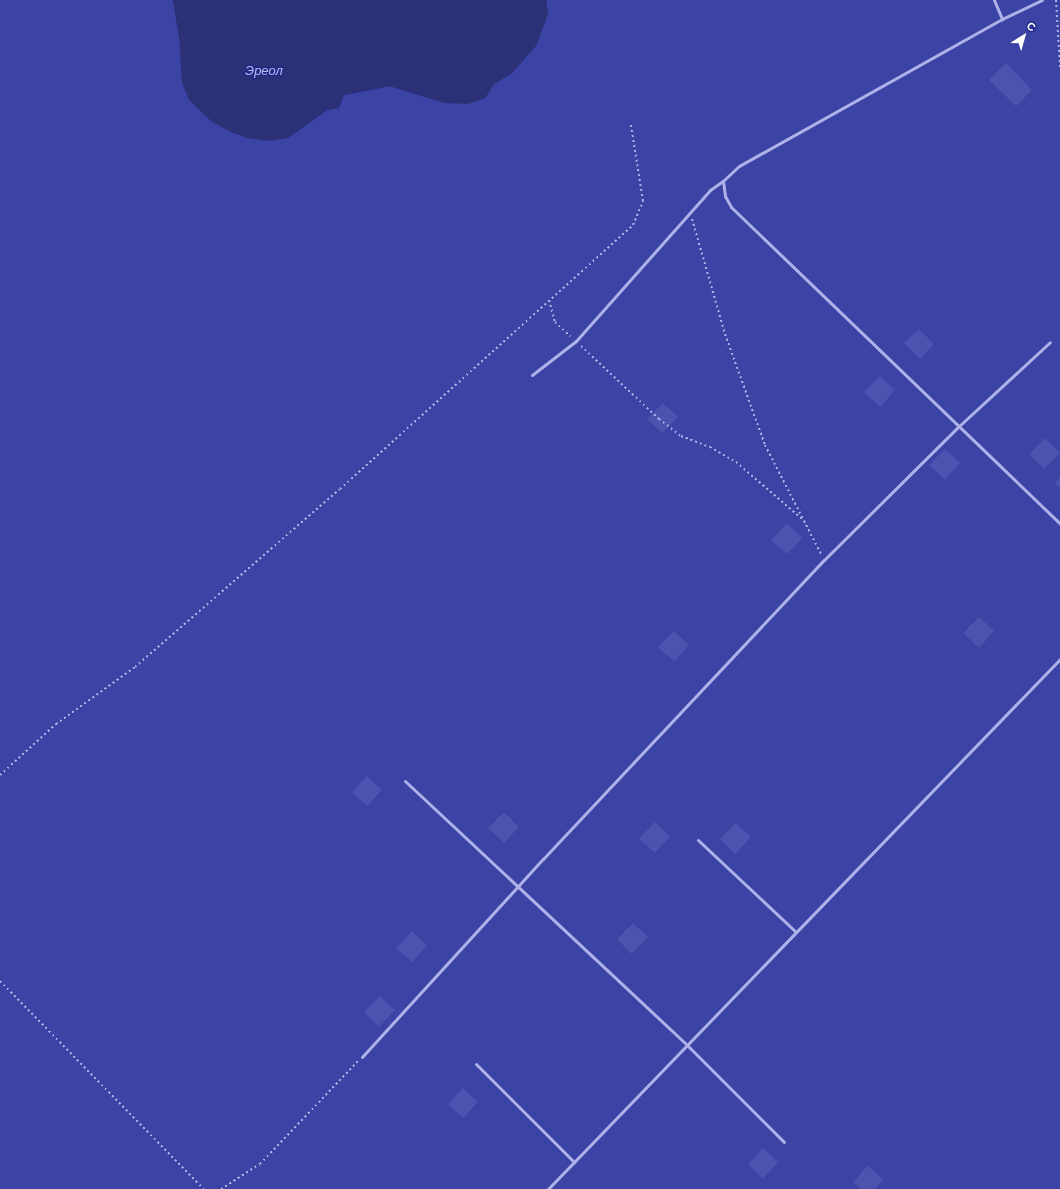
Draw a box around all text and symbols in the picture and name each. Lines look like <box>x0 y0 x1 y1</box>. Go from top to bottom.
north arrow <box>1004 16 1044 56</box>
text: С <box>1024 18 1039 34</box>
water label: Эреол <box>245 62 283 78</box>

